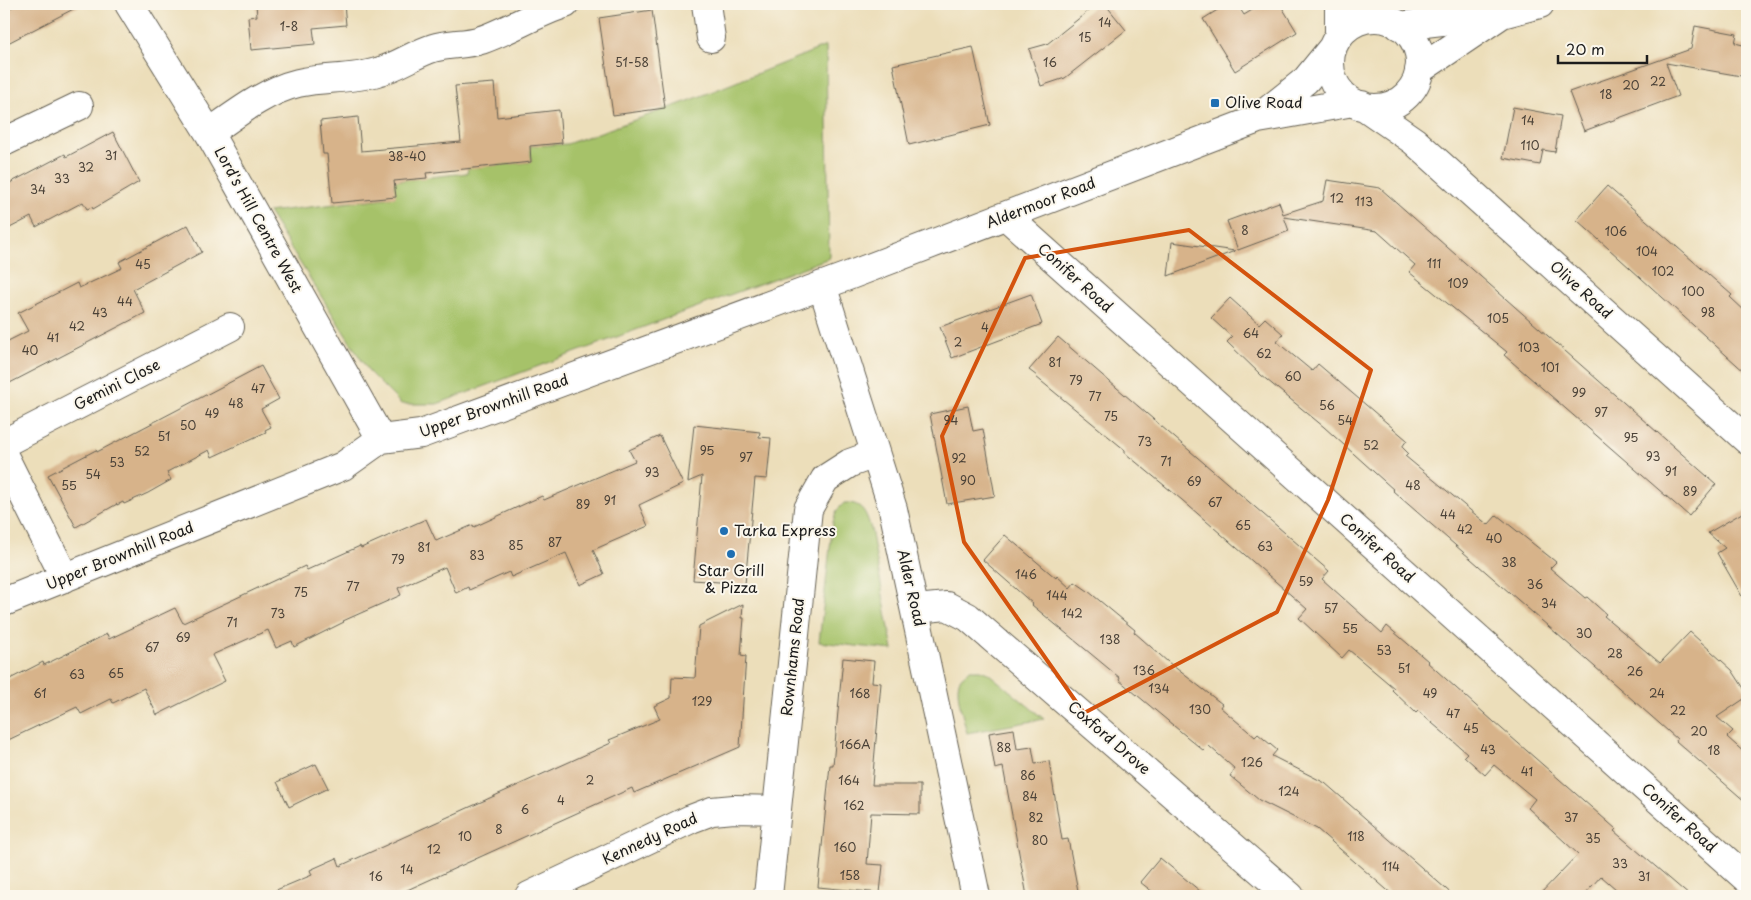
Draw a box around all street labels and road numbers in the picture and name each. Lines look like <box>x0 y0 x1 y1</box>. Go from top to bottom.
street label: Lord's Hill Centre West <box>209 142 309 297</box>
street label: Aldermoor Road <box>982 170 1099 233</box>
street label: Conifer Road <box>1033 237 1119 317</box>
street label: Olive Road <box>1545 254 1619 323</box>
street label: Gemini Close <box>69 352 164 415</box>
street label: Upper Brownhill Road <box>416 367 571 442</box>
street label: Conifer Road <box>1335 507 1421 587</box>
street label: Upper Brownhill Road <box>42 514 197 595</box>
street label: Alder Road <box>892 547 933 629</box>
street label: Rownhams Road <box>774 597 809 717</box>
street label: Coxford Drove <box>1064 694 1156 779</box>
street label: Conifer Road <box>1637 777 1723 857</box>
street label: Kennedy Road <box>598 806 701 870</box>

